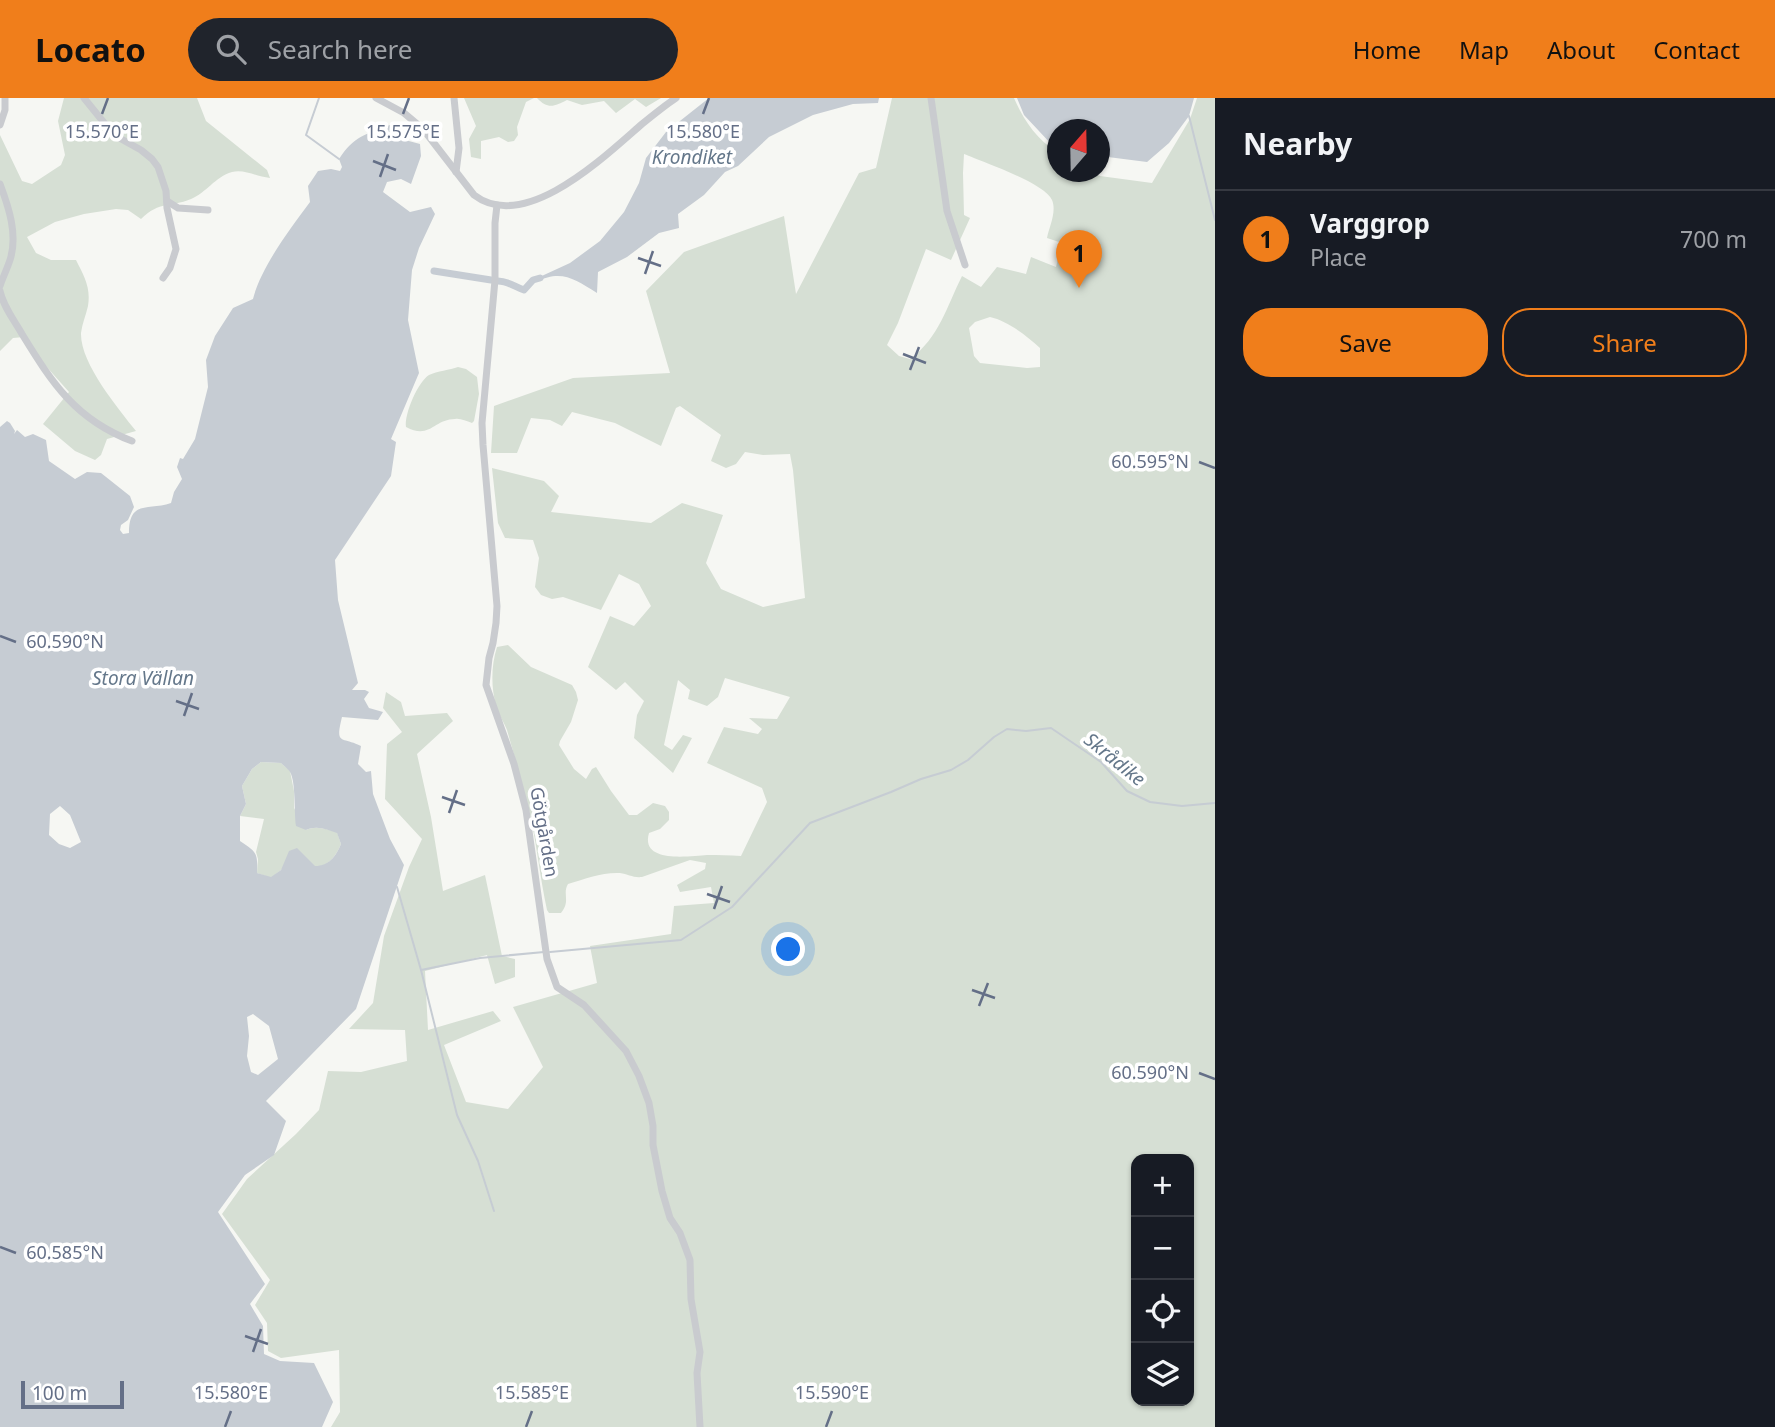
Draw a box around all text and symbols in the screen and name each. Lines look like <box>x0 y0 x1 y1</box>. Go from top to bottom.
search box <box>188 18 678 81</box>
text: Locato <box>35 27 146 72</box>
icon: search <box>212 30 250 68</box>
text: Search here <box>268 31 413 67</box>
text: Home <box>1353 33 1421 66</box>
text: Map <box>1459 33 1509 66</box>
text: About <box>1547 33 1615 66</box>
text: Contact <box>1653 33 1740 66</box>
text: 15.570°E <box>65 119 139 143</box>
text: 15.575°E <box>366 119 440 143</box>
text: 15.580°E <box>666 119 740 143</box>
north arrow <box>1047 119 1110 182</box>
text: Nearby <box>1243 123 1352 164</box>
water label: Krondiket <box>652 144 733 170</box>
text: Varggrop <box>1310 205 1430 241</box>
text: 1 <box>1259 223 1273 255</box>
text: 700 m <box>1680 223 1747 255</box>
pin: 1 <box>1056 230 1102 288</box>
text: Place <box>1310 241 1367 273</box>
button: Save <box>1243 308 1488 377</box>
button: Share <box>1502 308 1747 377</box>
text: 60.595°N <box>1111 449 1189 473</box>
text: 60.590°N <box>26 629 104 653</box>
water label: Stora Vällan <box>92 665 194 691</box>
water label: Skrådike <box>1079 726 1151 792</box>
street label: Götgården <box>525 785 565 879</box>
your location <box>771 932 805 966</box>
text: 60.590°N <box>1111 1060 1189 1084</box>
map controls <box>1131 1154 1194 1406</box>
button: + <box>1131 1154 1194 1217</box>
button: − <box>1131 1217 1194 1280</box>
text: 60.585°N <box>26 1240 104 1264</box>
button: locate <box>1131 1280 1194 1343</box>
button: layers <box>1131 1343 1194 1406</box>
scale bar <box>21 1378 124 1410</box>
text: 100 m <box>32 1380 87 1406</box>
text: 15.580°E <box>194 1380 268 1404</box>
text: 15.585°E <box>495 1380 569 1404</box>
text: 15.590°E <box>795 1380 869 1404</box>

